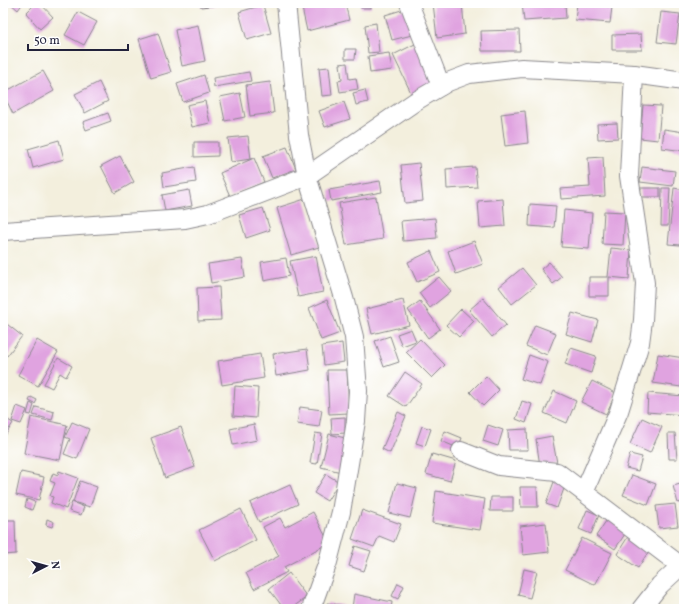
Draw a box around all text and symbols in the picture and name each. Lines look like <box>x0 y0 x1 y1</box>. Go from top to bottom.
scale bar <box>28 26 128 52</box>
text: 50 m <box>34 33 60 49</box>
north arrow <box>26 546 66 586</box>
text: N <box>47 560 62 570</box>

